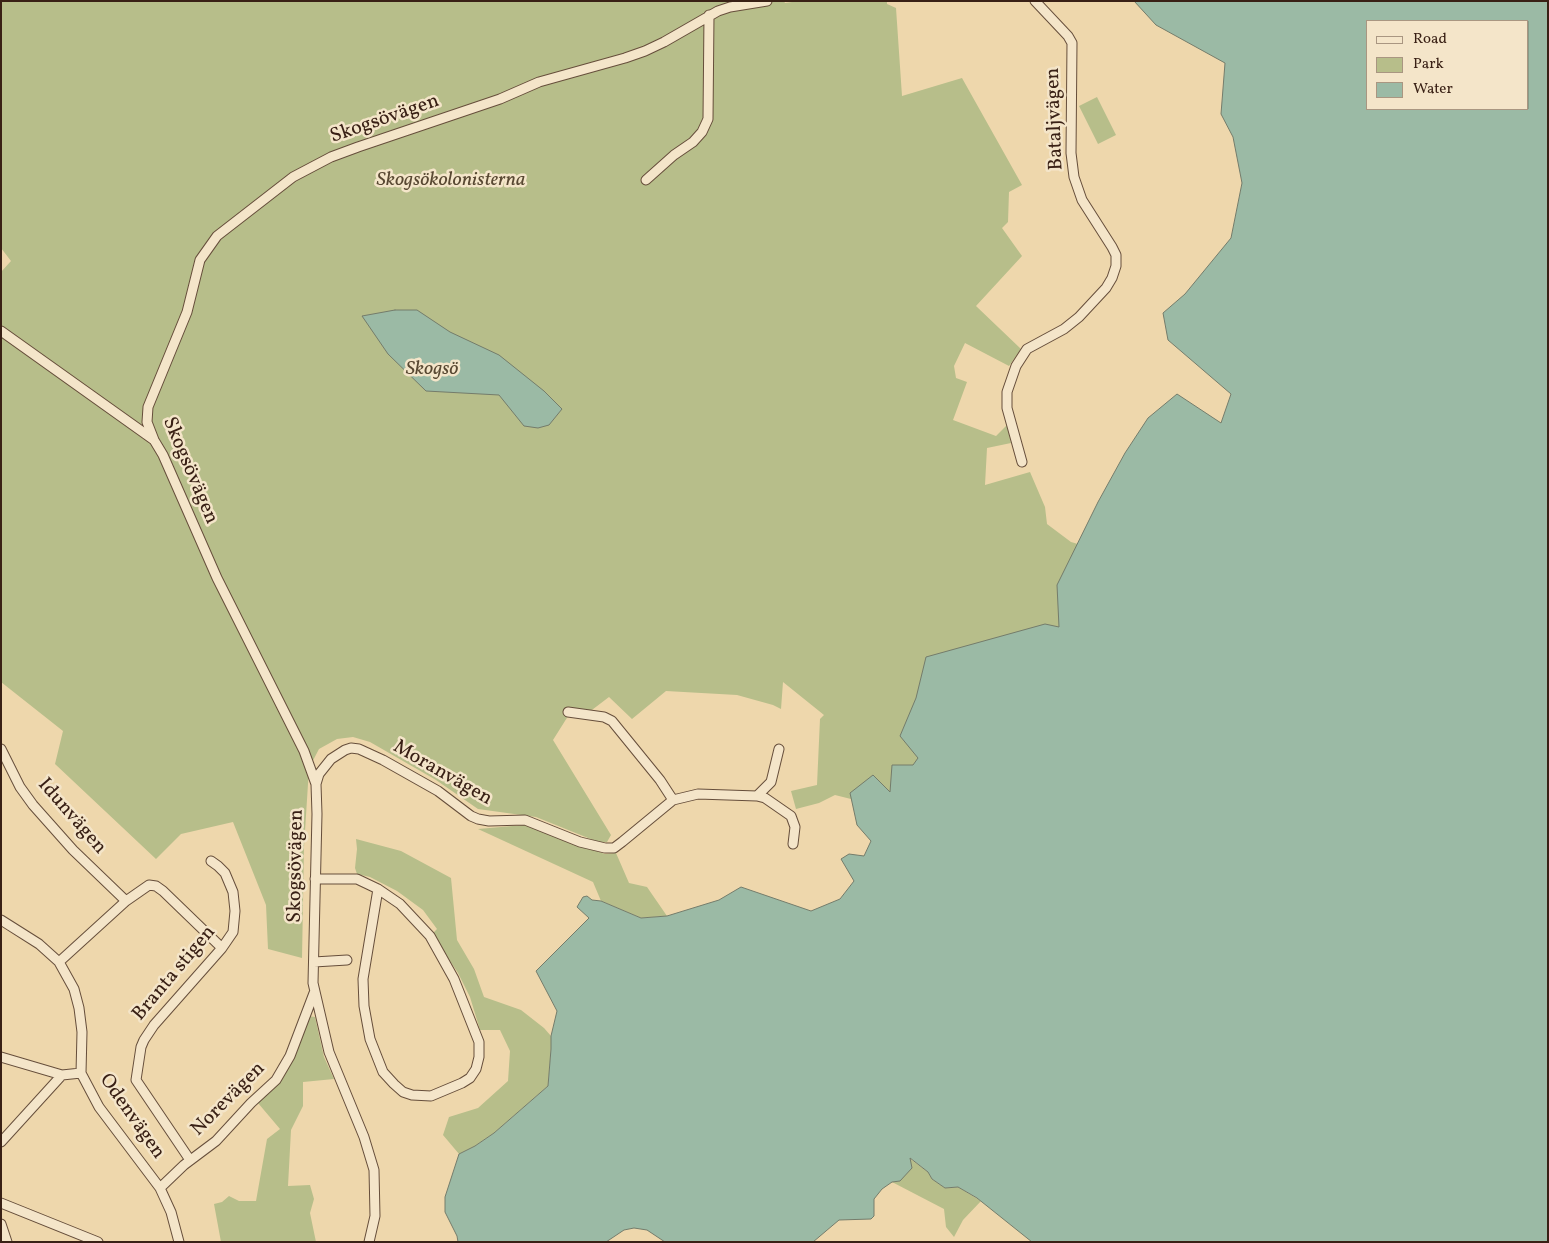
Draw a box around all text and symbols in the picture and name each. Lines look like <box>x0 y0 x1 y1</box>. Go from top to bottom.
legend <box>1366 20 1529 110</box>
text: Road <box>1413 29 1447 50</box>
text: Park <box>1413 54 1444 75</box>
street label: Bataljvägen <box>1042 67 1070 171</box>
text: Water <box>1413 79 1453 100</box>
street label: Skogsövägen <box>327 90 443 150</box>
park label: Skogsökolonisterna <box>377 169 525 193</box>
park label: Skogsö <box>406 358 458 382</box>
street label: Skogsövägen <box>156 414 222 528</box>
street label: Moranvägen <box>388 736 496 812</box>
street label: Idunvägen <box>31 774 111 860</box>
street label: Skogsövägen <box>284 809 310 923</box>
street label: Branta stigen <box>128 921 222 1027</box>
street label: Norevägen <box>187 1058 271 1142</box>
street label: Odenvägen <box>93 1070 169 1164</box>

